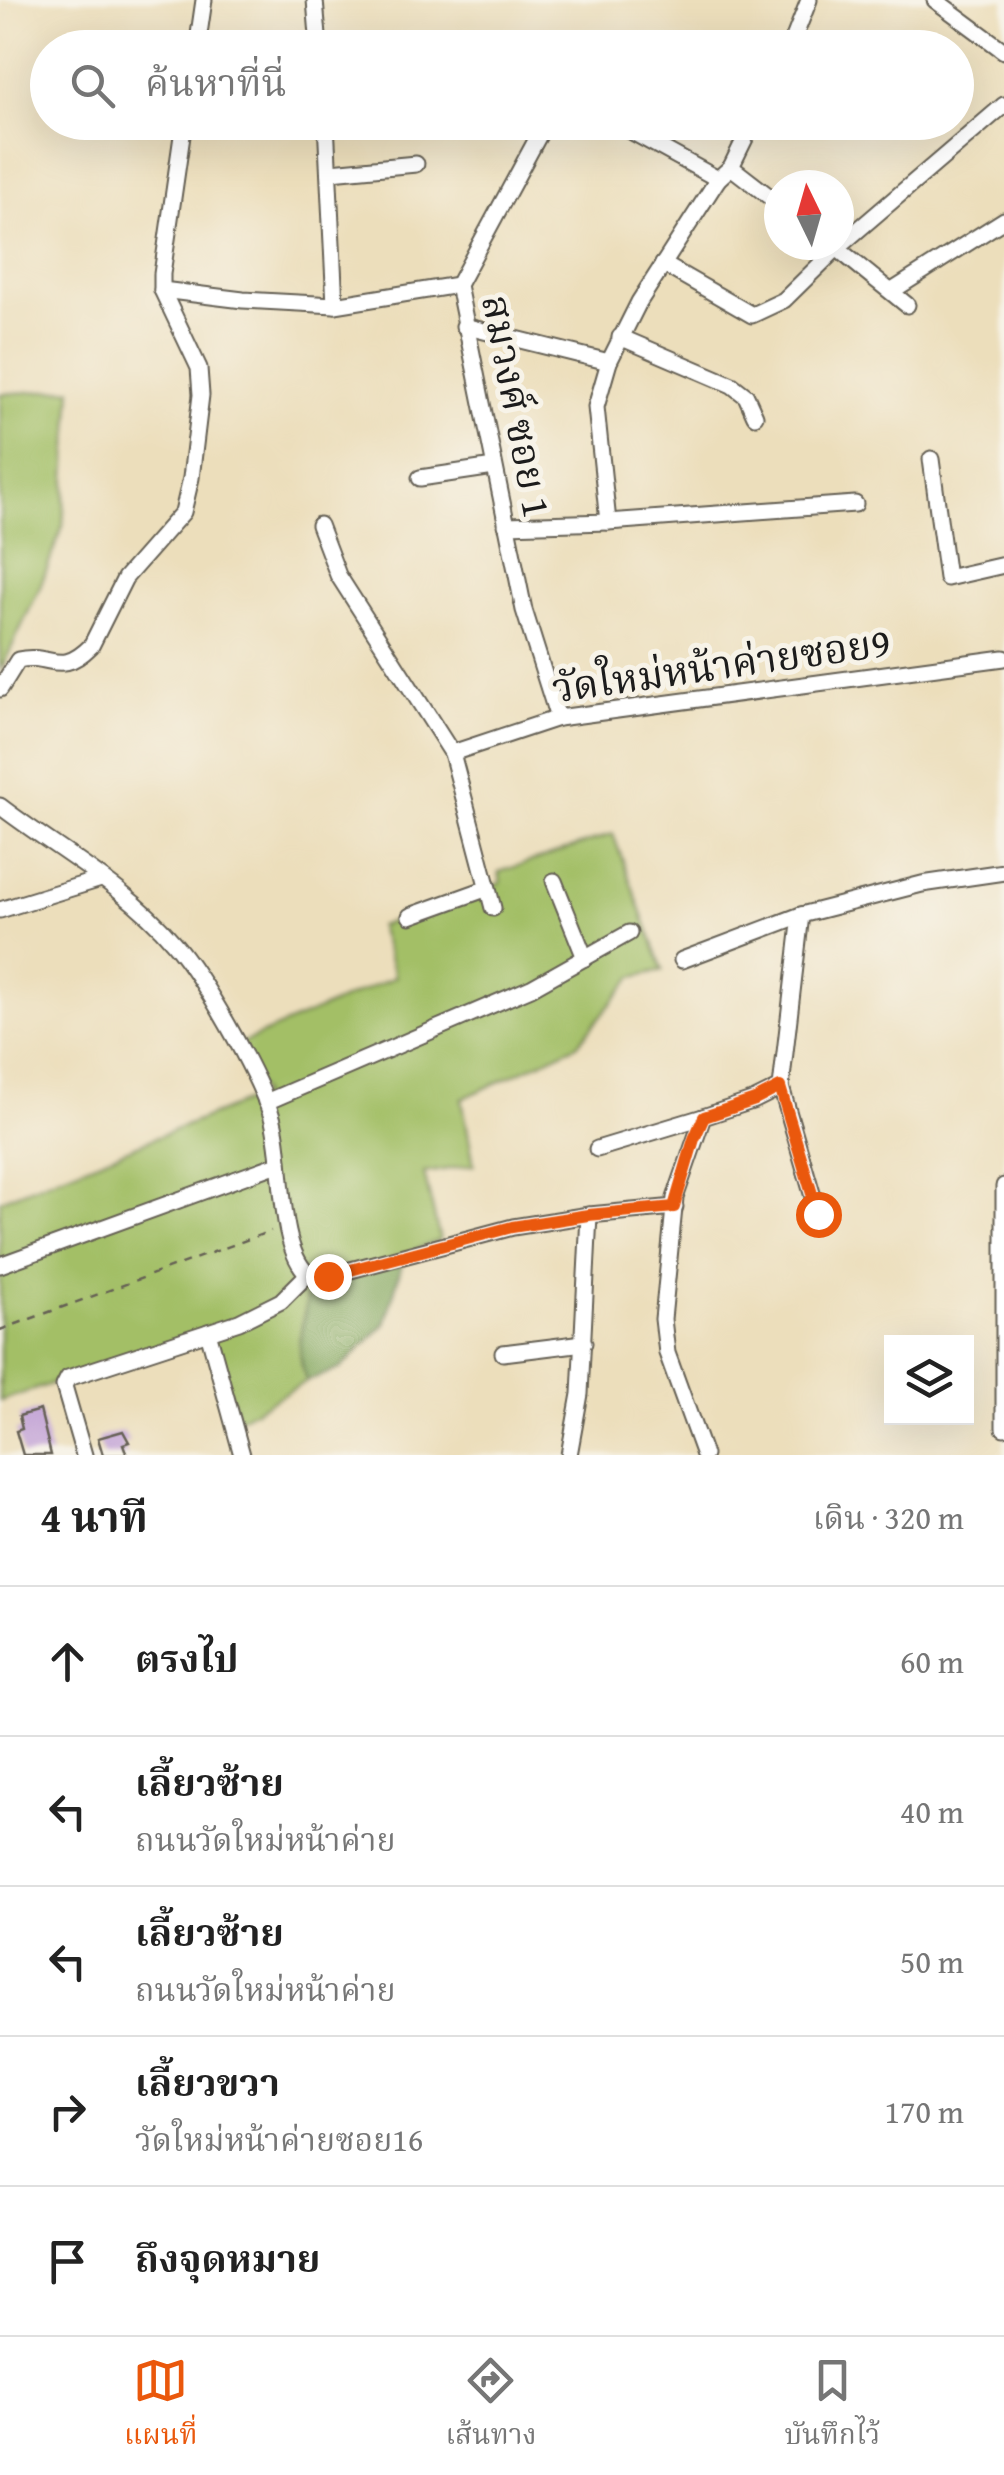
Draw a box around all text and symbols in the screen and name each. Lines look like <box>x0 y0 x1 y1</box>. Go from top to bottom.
search box <box>30 30 974 140</box>
text: ค้นหาที่นี่ <box>145 54 286 110</box>
icon: search <box>65 58 120 113</box>
north arrow <box>764 170 854 260</box>
street label: สมวงศ์ ซอย 1 <box>467 289 568 522</box>
street label: วัดใหม่หน้าค่ายซอย9 <box>548 612 894 717</box>
route start <box>796 1192 842 1238</box>
route end <box>306 1254 352 1300</box>
map controls <box>884 1335 974 1425</box>
button: layers <box>884 1335 974 1425</box>
text: 4 นาที <box>40 1486 148 1547</box>
text: เดิน · 320 m <box>813 1494 964 1541</box>
text: ตรงไป <box>135 1630 239 1686</box>
icon: ahead <box>40 1634 95 1689</box>
text: 60 m <box>900 1638 964 1685</box>
text: เลี้ยวซ้าย <box>135 1754 284 1810</box>
icon: left <box>40 1784 95 1839</box>
text: 40 m <box>900 1788 964 1835</box>
text: ถนนวัดใหม่หน้าค่าย <box>135 1816 396 1863</box>
text: เลี้ยวซ้าย <box>135 1904 284 1960</box>
icon: left <box>40 1934 95 1989</box>
text: 50 m <box>900 1938 964 1985</box>
text: ถนนวัดใหม่หน้าค่าย <box>135 1966 396 2013</box>
text: เลี้ยวขวา <box>135 2054 280 2110</box>
icon: right <box>40 2084 95 2139</box>
text: 170 m <box>885 2088 964 2135</box>
text: วัดใหม่หน้าค่ายซอย16 <box>135 2116 423 2163</box>
text: ถึงจุดหมาย <box>135 2230 320 2286</box>
icon: arrive <box>40 2234 95 2289</box>
tab: แผนที่ <box>124 2353 197 2459</box>
tab: เส้นทาง <box>445 2353 537 2459</box>
tab: บันทึกไว้ <box>785 2353 880 2459</box>

